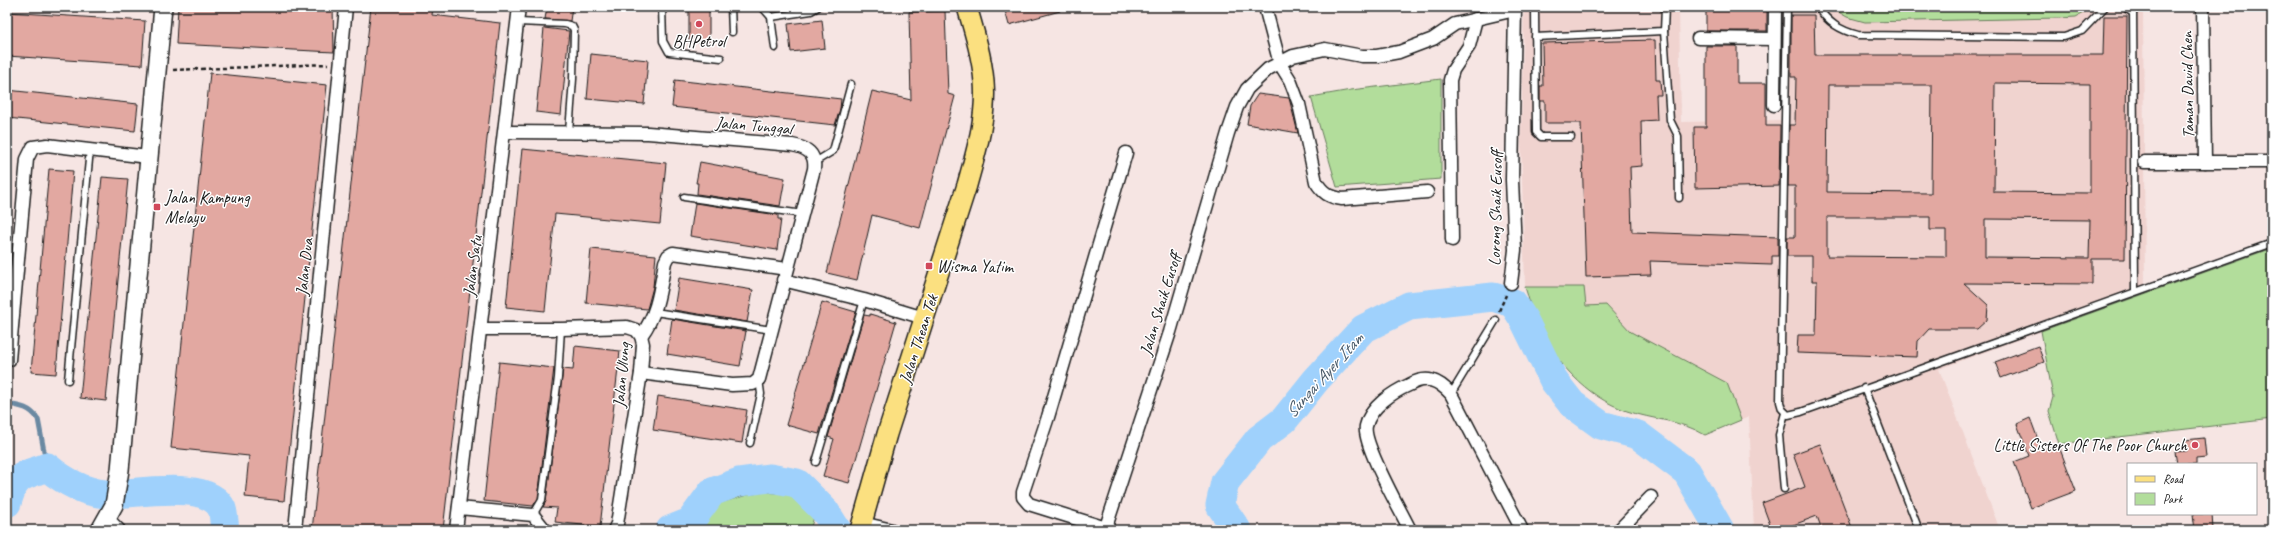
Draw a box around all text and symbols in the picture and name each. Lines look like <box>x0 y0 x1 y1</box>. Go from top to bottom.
marker: BHPetrol <box>694 19 704 29</box>
street label: Taman David Chen <box>2176 30 2199 139</box>
place label: BHPetrol <box>673 31 728 52</box>
street label: Jalan Tunggal <box>714 112 796 140</box>
street label: Lorong Shaik Eusoff <box>1484 146 1507 266</box>
place label: Jalan Kampung Melayu <box>164 187 250 228</box>
marker: Jalan Kampung Melayu <box>152 202 162 212</box>
street label: Jalan Satu <box>458 233 487 299</box>
street label: Jalan Dua <box>291 236 318 298</box>
street label: Jalan Shaik Eusoff <box>1135 247 1187 359</box>
place label: Wisma Yatim <box>937 256 1014 277</box>
marker: Wisma Yatim <box>924 261 934 271</box>
street label: Jalan Thean Tek <box>894 290 943 387</box>
water label: Sungai Ayer Itam <box>1280 327 1369 422</box>
street label: Jalan Ulung <box>608 340 635 409</box>
place label: Little Sisters Of The Poor Church <box>1994 435 2188 456</box>
marker: Little Sisters Of The Poor Church <box>2190 440 2200 450</box>
legend <box>2127 463 2257 515</box>
text: Road <box>2163 471 2185 487</box>
text: Park <box>2163 491 2184 507</box>

